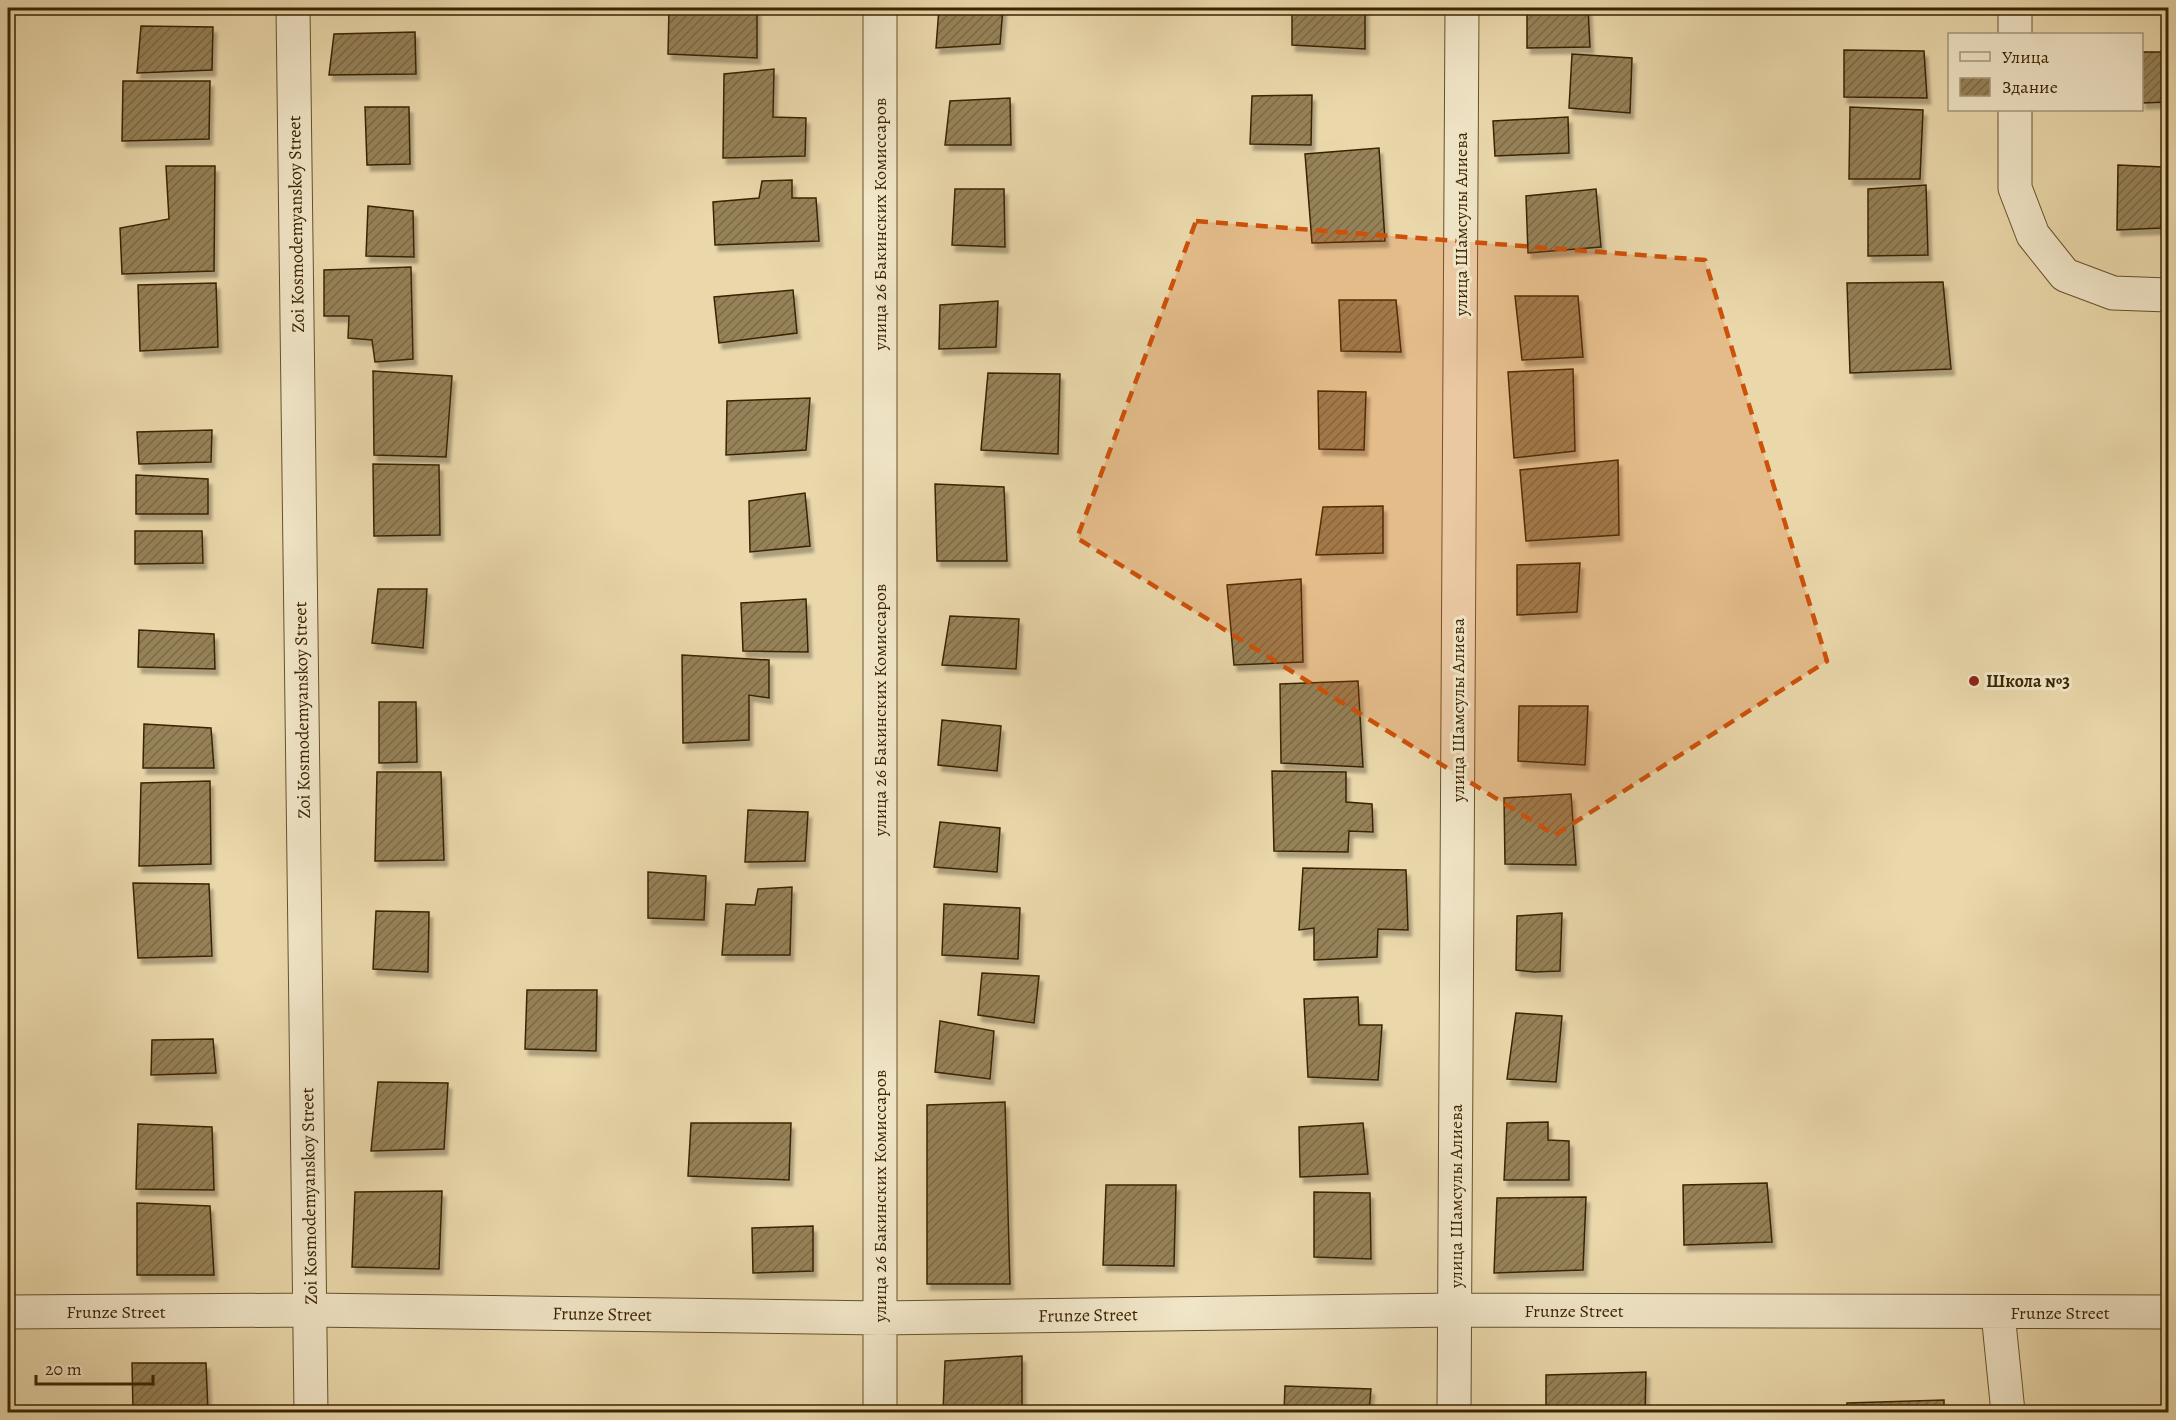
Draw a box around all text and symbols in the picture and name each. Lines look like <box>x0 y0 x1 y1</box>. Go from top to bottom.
legend <box>1948 33 2143 111</box>
text: Улица <box>2002 45 2050 69</box>
text: Здание <box>2002 75 2058 99</box>
street label: улица 26 Бакинских Комиссаров <box>868 98 892 351</box>
street label: Zoi Kosmodemyanskoy Street <box>282 115 310 333</box>
street label: улица Шамсулы Алиева <box>1449 131 1473 317</box>
street label: улица 26 Бакинских Комиссаров <box>868 584 892 837</box>
street label: Zoi Kosmodemyanskoy Street <box>288 601 316 819</box>
street label: улица Шамсулы Алиева <box>1446 617 1470 803</box>
place label: Школа №3 <box>1986 669 2070 693</box>
marker: Школа №3 <box>1967 674 1981 688</box>
street label: улица 26 Бакинских Комиссаров <box>868 1070 892 1323</box>
street label: Zoi Kosmodemyanskoy Street <box>295 1087 323 1305</box>
street label: улица Шамсулы Алиева <box>1444 1103 1468 1289</box>
street label: Frunze Street <box>1524 1299 1624 1323</box>
street label: Frunze Street <box>66 1300 166 1324</box>
street label: Frunze Street <box>552 1301 652 1327</box>
street label: Frunze Street <box>2010 1301 2110 1325</box>
street label: Frunze Street <box>1038 1302 1138 1328</box>
scale bar <box>36 1348 153 1386</box>
text: 20 m <box>45 1357 82 1381</box>

